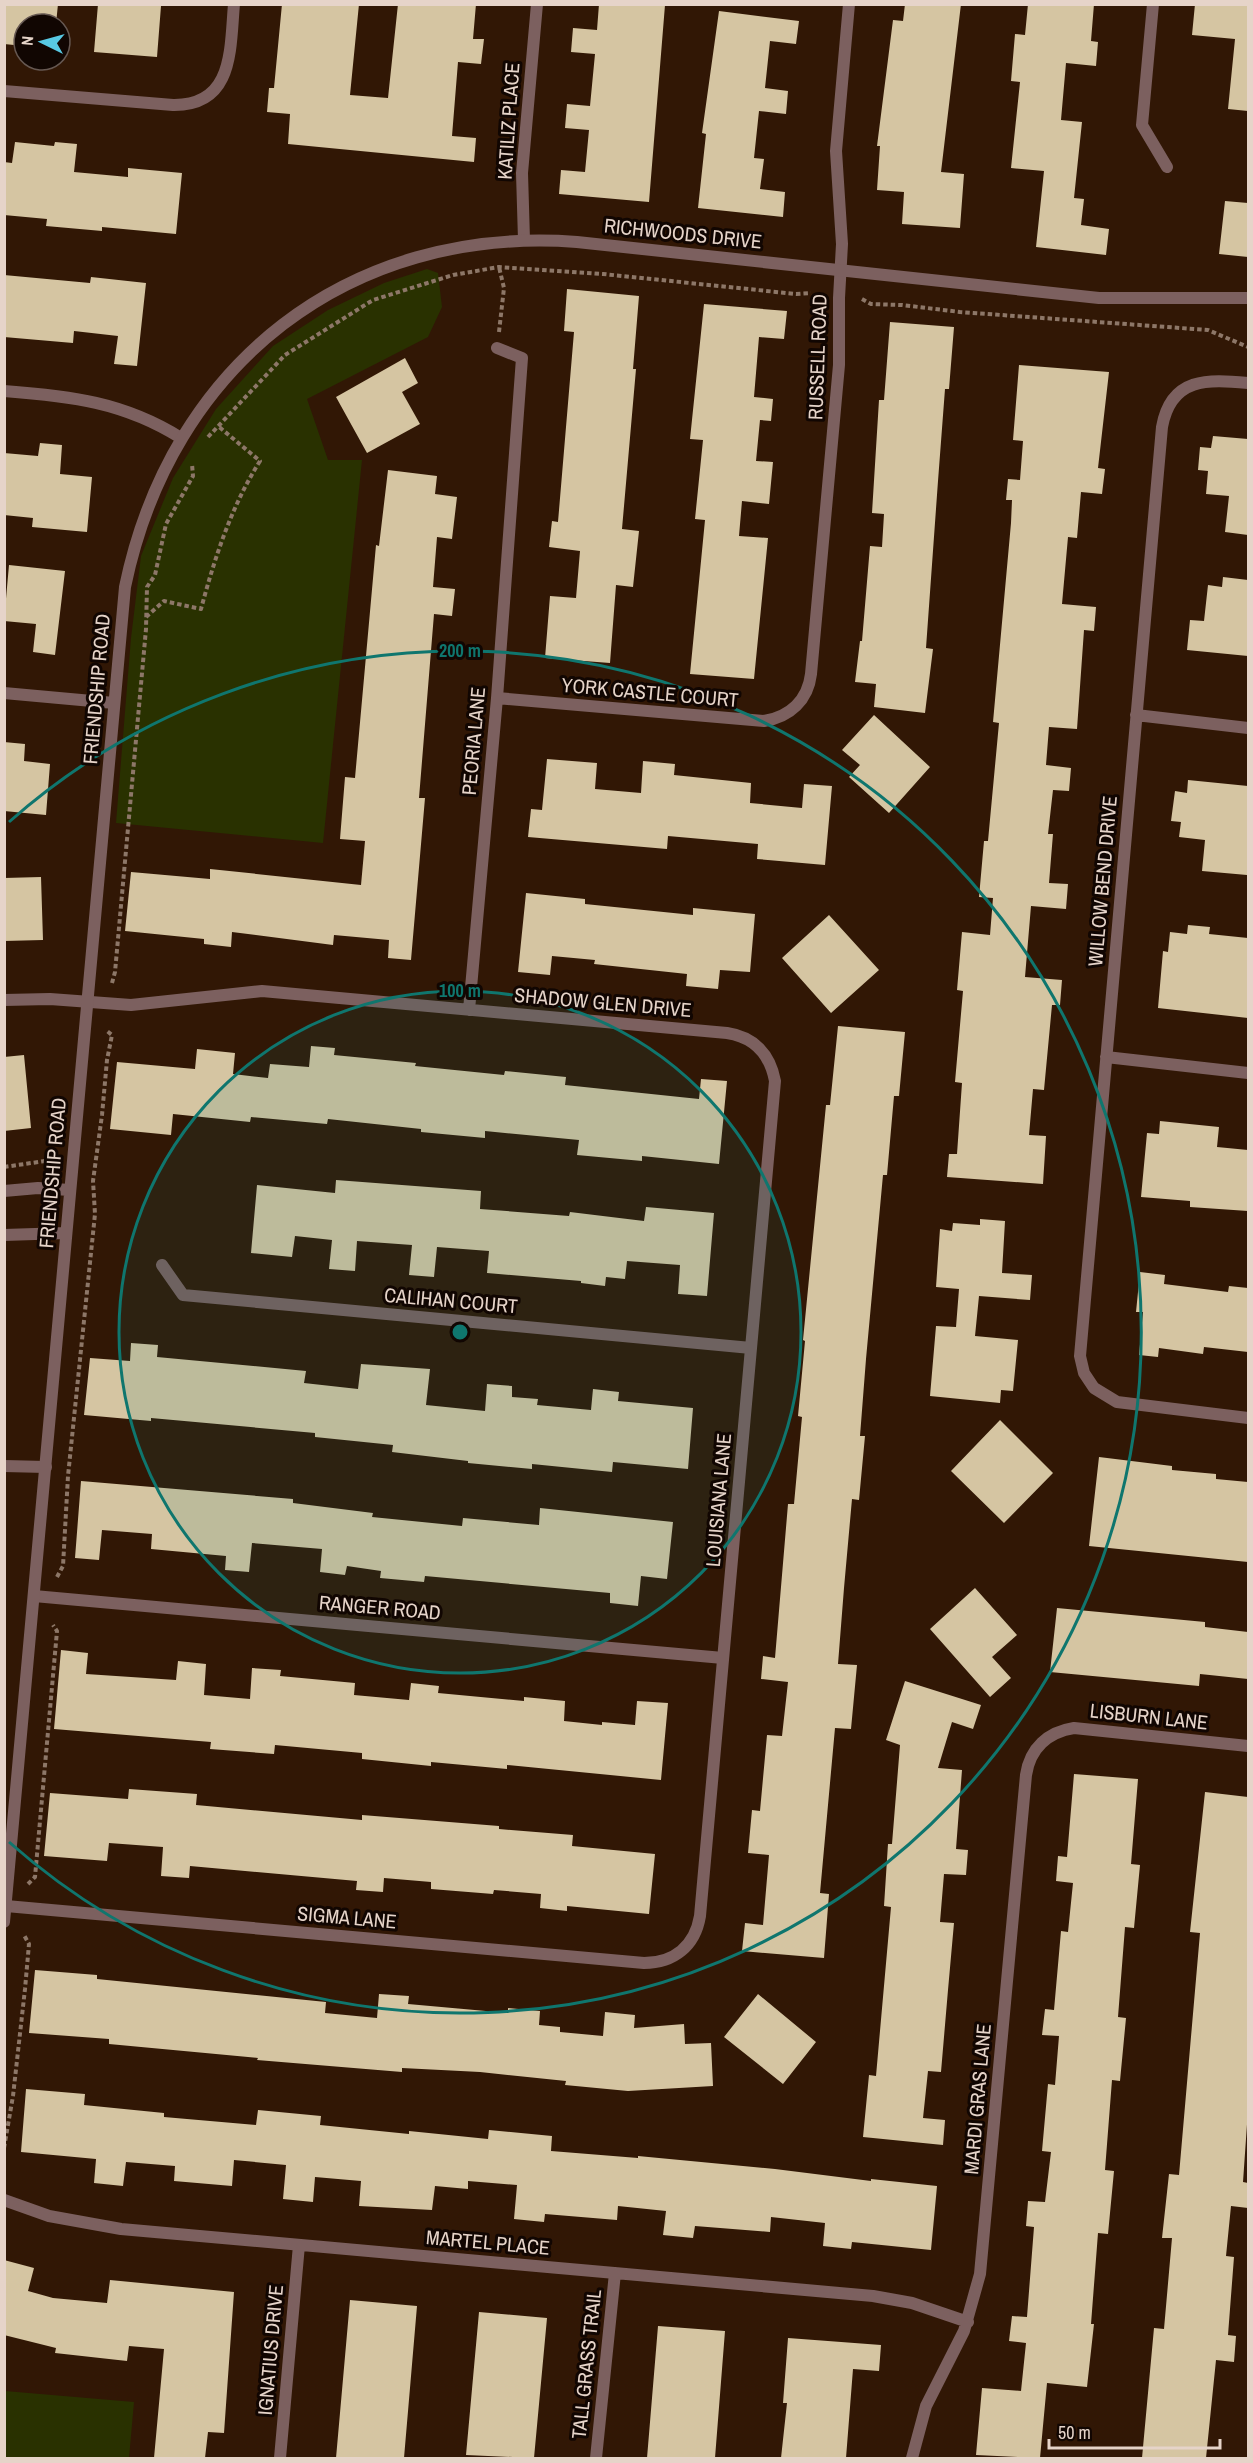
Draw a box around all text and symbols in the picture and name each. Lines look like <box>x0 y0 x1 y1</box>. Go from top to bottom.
north arrow <box>12 12 72 72</box>
text: N <box>16 35 38 46</box>
street label: KATILIZ PLACE <box>490 62 526 180</box>
street label: RICHWOODS DRIVE <box>603 211 763 255</box>
street label: RUSSELL ROAD <box>801 294 833 420</box>
street label: FRIENDSHIP ROAD <box>76 613 116 765</box>
text: 200 m <box>439 638 481 663</box>
street label: YORK CASTLE COURT <box>560 671 740 713</box>
street label: PEORIA LANE <box>455 686 491 796</box>
street label: WILLOW BEND DRIVE <box>1081 794 1123 968</box>
text: 100 m <box>439 978 481 1003</box>
street label: SHADOW GLEN DRIVE <box>513 981 693 1023</box>
street label: FRIENDSHIP ROAD <box>32 1097 72 1249</box>
street label: CALIHAN COURT <box>383 1281 519 1319</box>
centre of rings <box>450 1322 470 1342</box>
street label: LOUISIANA LANE <box>699 1432 737 1568</box>
street label: RANGER ROAD <box>318 1588 442 1626</box>
street label: LISBURN LANE <box>1089 1696 1209 1736</box>
street label: SIGMA LANE <box>296 1899 398 1935</box>
street label: MARDI GRAS LANE <box>957 2022 997 2176</box>
street label: MARTEL PLACE <box>425 2223 551 2261</box>
street label: IGNATIUS DRIVE <box>251 2284 289 2416</box>
street label: TALL GRASS TRAIL <box>565 2288 607 2440</box>
scale bar <box>1049 2412 1220 2450</box>
text: 50 m <box>1058 2420 1091 2445</box>

